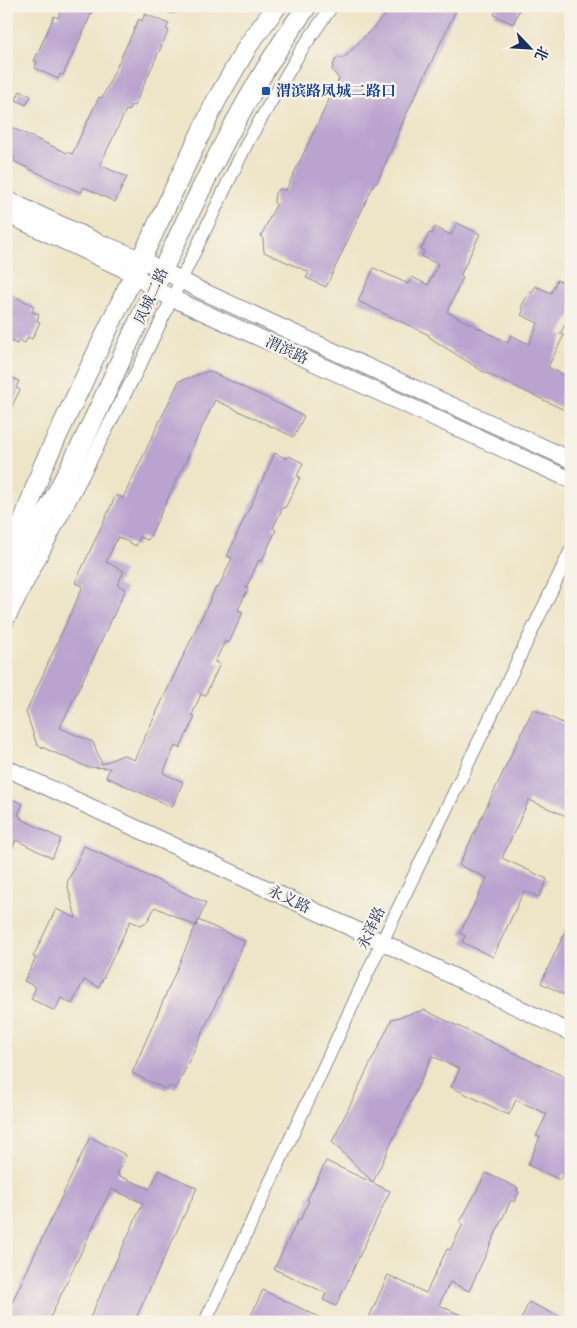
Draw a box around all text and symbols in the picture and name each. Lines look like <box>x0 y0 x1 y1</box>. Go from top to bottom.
north arrow <box>504 22 554 72</box>
text: 北 <box>530 43 552 63</box>
place label: 渭滨路凤城二路口 <box>276 82 396 101</box>
marker: 渭滨路凤城二路口 <box>260 85 272 97</box>
street label: 凤城二路 <box>131 265 172 327</box>
street label: 渭滨路 <box>262 332 311 369</box>
street label: 永义路 <box>264 881 313 918</box>
street label: 永泽路 <box>353 904 390 953</box>

